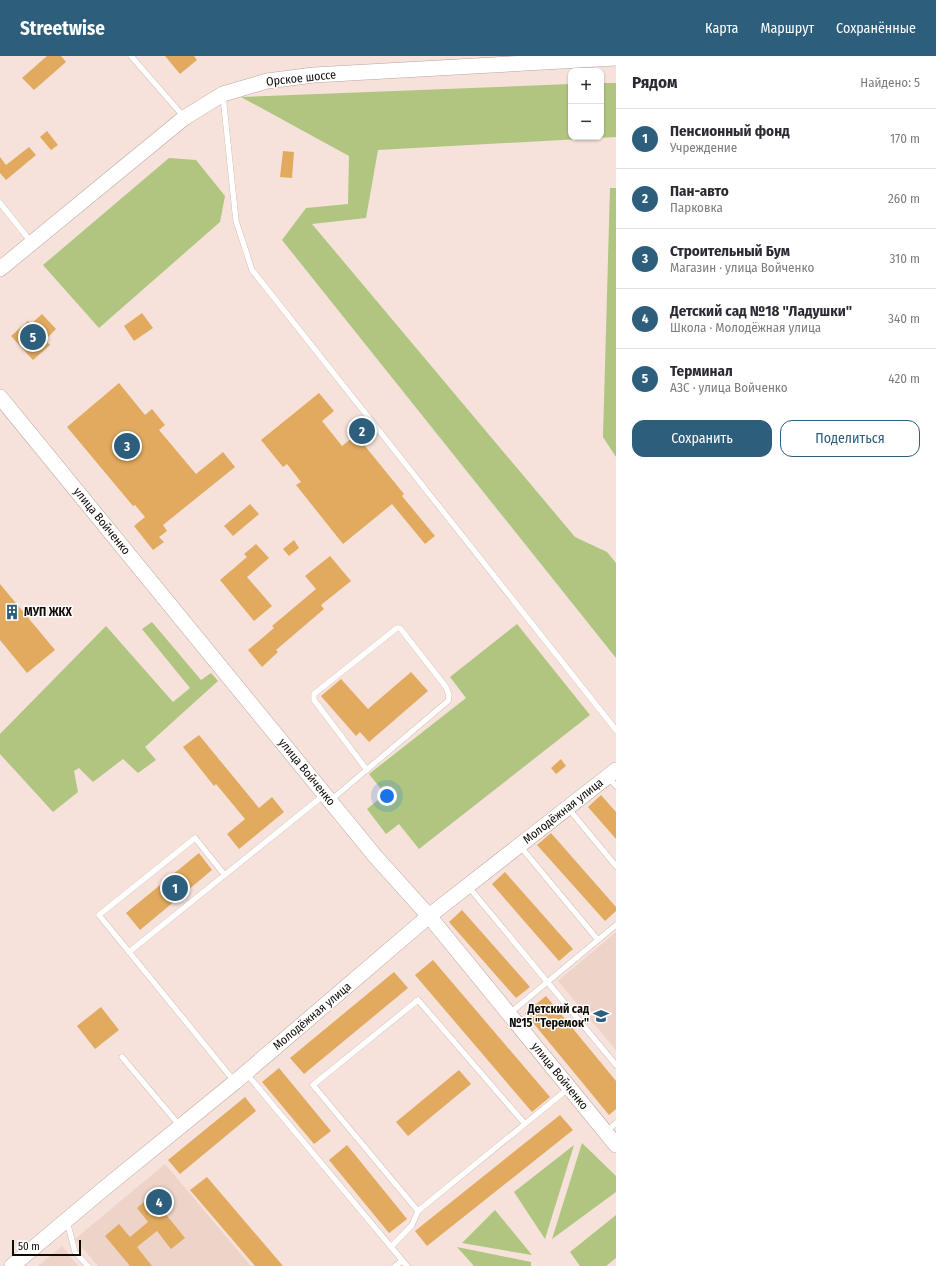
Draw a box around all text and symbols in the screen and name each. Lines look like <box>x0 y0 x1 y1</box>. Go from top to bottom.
text: Streetwise <box>20 17 105 40</box>
text: Карта <box>705 20 738 37</box>
text: Маршрут <box>760 20 814 37</box>
text: Сохранённые <box>836 20 916 37</box>
street label: Орское шоссе <box>265 67 337 89</box>
map controls <box>568 68 604 140</box>
button: + <box>568 68 604 104</box>
text: Рядом <box>632 72 677 93</box>
text: Найдено: 5 <box>860 75 920 90</box>
button: − <box>568 104 604 140</box>
text: Пенсионный фонд <box>670 122 790 140</box>
text: 1 <box>642 131 648 146</box>
text: 170 m <box>890 131 920 146</box>
text: Учреждение <box>670 140 737 155</box>
text: Пан-авто <box>670 182 729 200</box>
text: 2 <box>642 191 648 206</box>
text: 260 m <box>888 191 920 206</box>
text: Парковка <box>670 200 723 215</box>
text: Строительный Бум <box>670 242 790 260</box>
text: 3 <box>642 251 648 266</box>
text: 310 m <box>890 251 920 266</box>
text: Магазин · улица Войченко <box>670 260 814 275</box>
text: Детский сад №18 "Ладушки" <box>670 302 852 320</box>
text: 4 <box>642 311 648 326</box>
text: 340 m <box>888 311 920 326</box>
text: Школа · Молодёжная улица <box>670 320 821 335</box>
pin: 5 <box>20 322 46 352</box>
text: Терминал <box>670 362 733 380</box>
text: 5 <box>642 371 648 386</box>
text: 420 m <box>888 371 920 386</box>
text: АЗС · улица Войченко <box>670 380 788 395</box>
pin: 2 <box>349 416 375 446</box>
button: Сохранить <box>632 420 772 457</box>
button: Поделиться <box>780 420 920 457</box>
pin: 3 <box>114 431 140 461</box>
street label: улица Войченко <box>71 485 133 557</box>
building icon: МУП ЖКХ <box>3 603 21 621</box>
place label: МУП ЖКХ <box>24 605 72 619</box>
street label: улица Войченко <box>276 736 338 808</box>
street label: Молодёжная улица <box>520 775 606 847</box>
your location <box>377 786 397 806</box>
pin: 1 <box>162 873 188 903</box>
street label: Молодёжная улица <box>270 979 354 1053</box>
place label: Детский сад №15 "Теремок" <box>509 1002 589 1030</box>
school or university icon: Детский сад №15 "Теремок" <box>592 1007 610 1025</box>
street label: улица Войченко <box>529 1040 591 1112</box>
pin: 4 <box>146 1187 172 1217</box>
scale bar <box>12 1238 81 1257</box>
text: 50 m <box>18 1240 40 1253</box>

